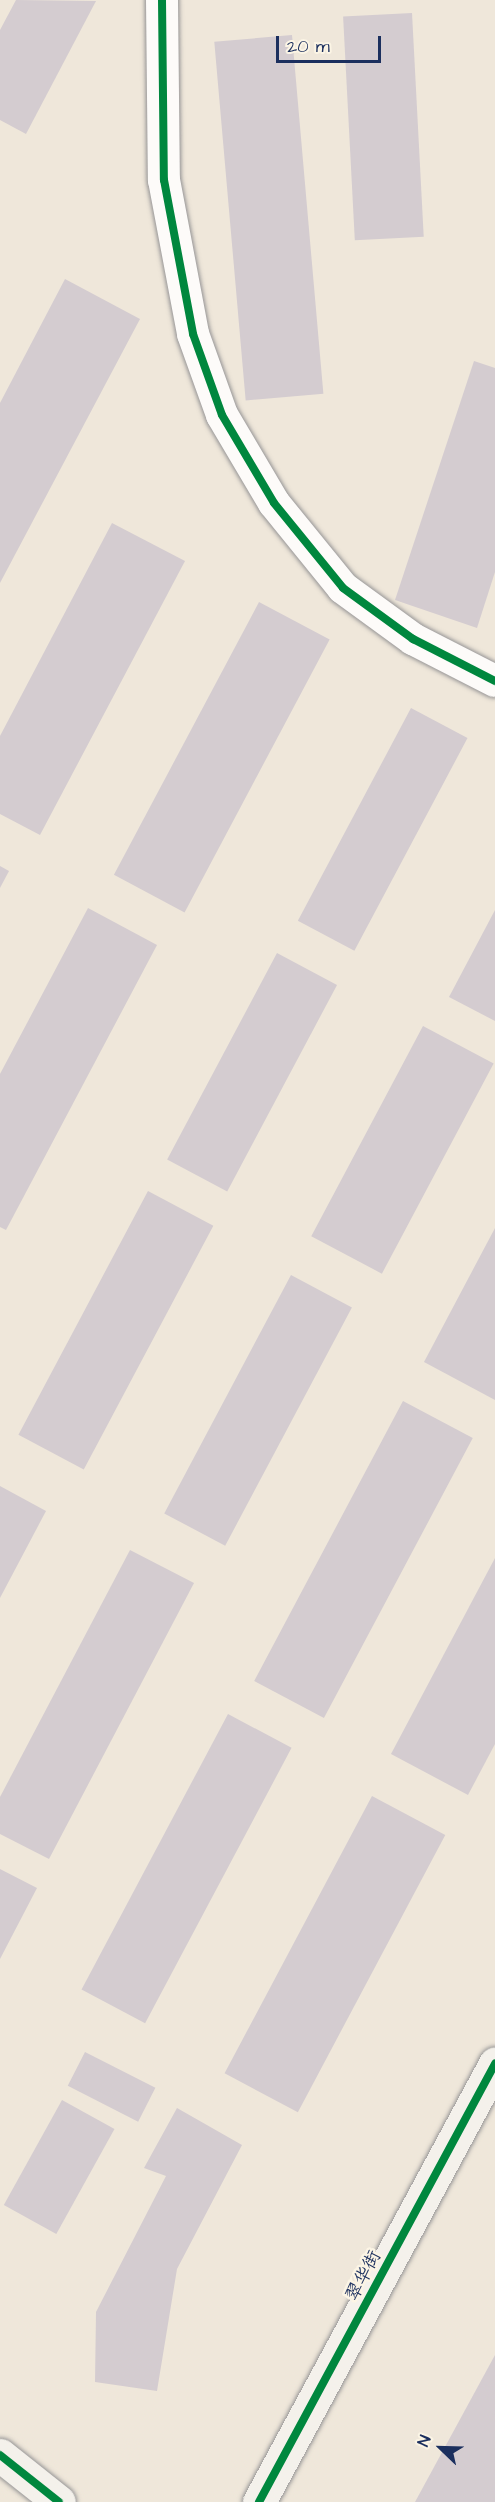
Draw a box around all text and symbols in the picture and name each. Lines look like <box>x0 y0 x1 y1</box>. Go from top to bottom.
scale bar <box>279 24 384 62</box>
text: 20 m <box>287 34 330 59</box>
street label: 翠华街 <box>342 2247 386 2305</box>
north arrow <box>411 2418 471 2478</box>
text: N <box>412 2432 437 2450</box>

